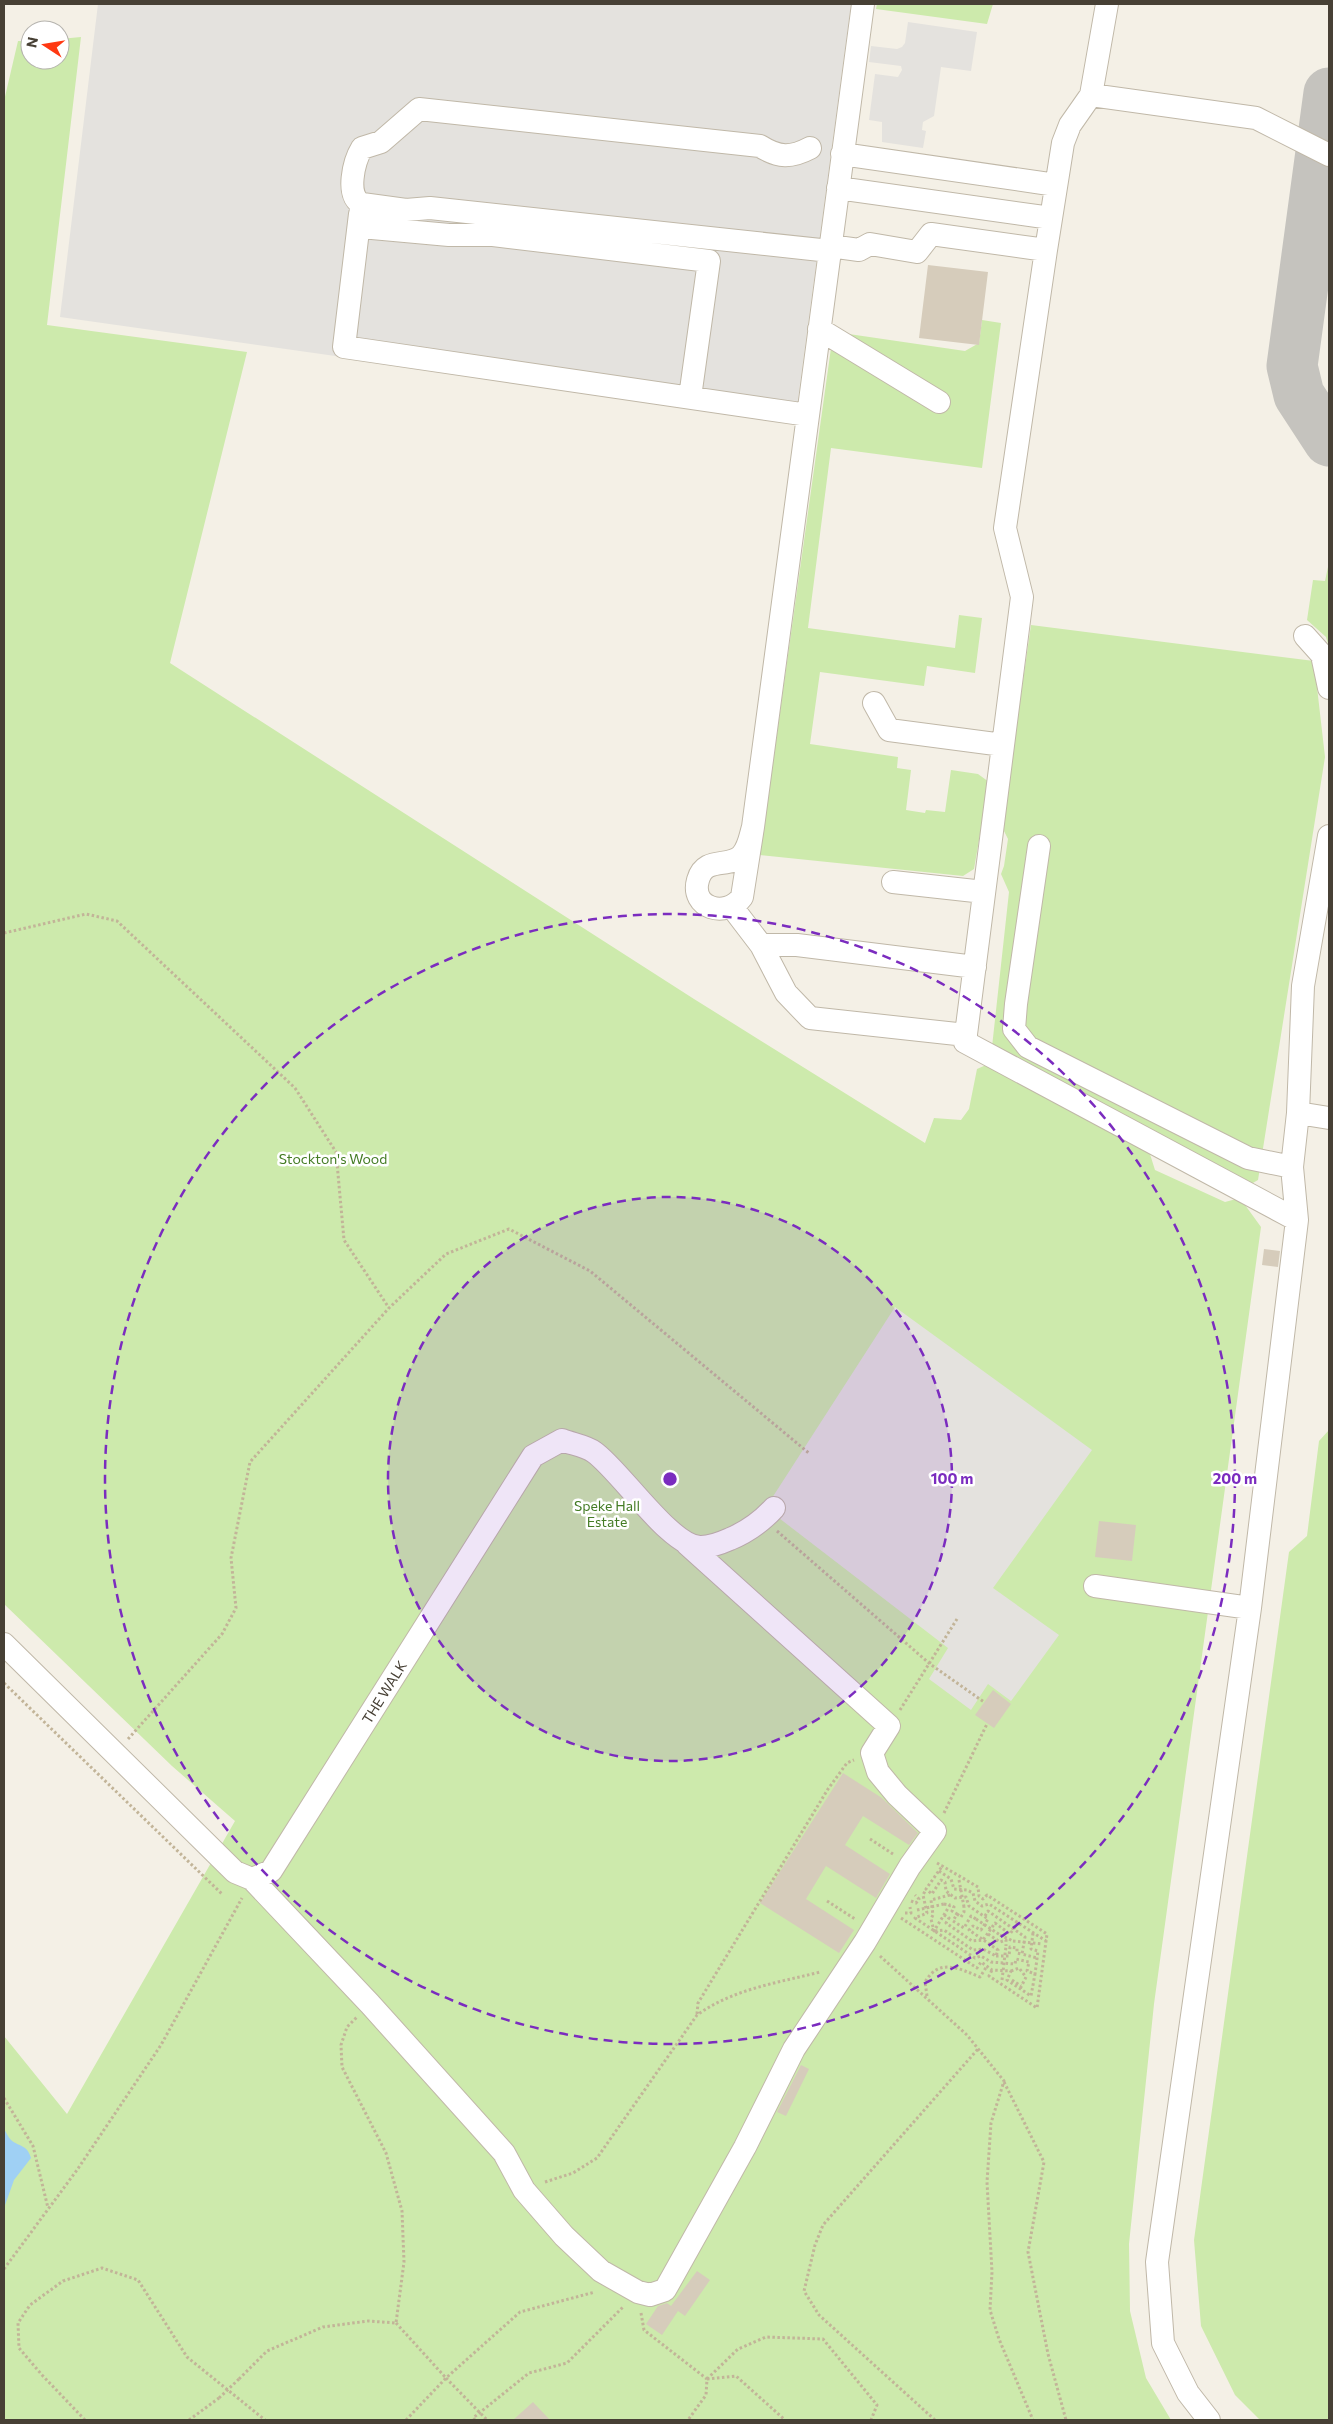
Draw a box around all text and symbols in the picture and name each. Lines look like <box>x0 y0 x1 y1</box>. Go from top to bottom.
north arrow <box>20 20 70 70</box>
text: N <box>22 35 41 49</box>
park label: Stockton's Wood <box>279 1150 387 1167</box>
text: 100 m <box>931 1469 973 1487</box>
text: 200 m <box>1213 1469 1257 1487</box>
centre of rings <box>661 1470 679 1488</box>
park label: Speke Hall Estate <box>574 1497 640 1530</box>
street label: THE WALK <box>358 1657 410 1727</box>

